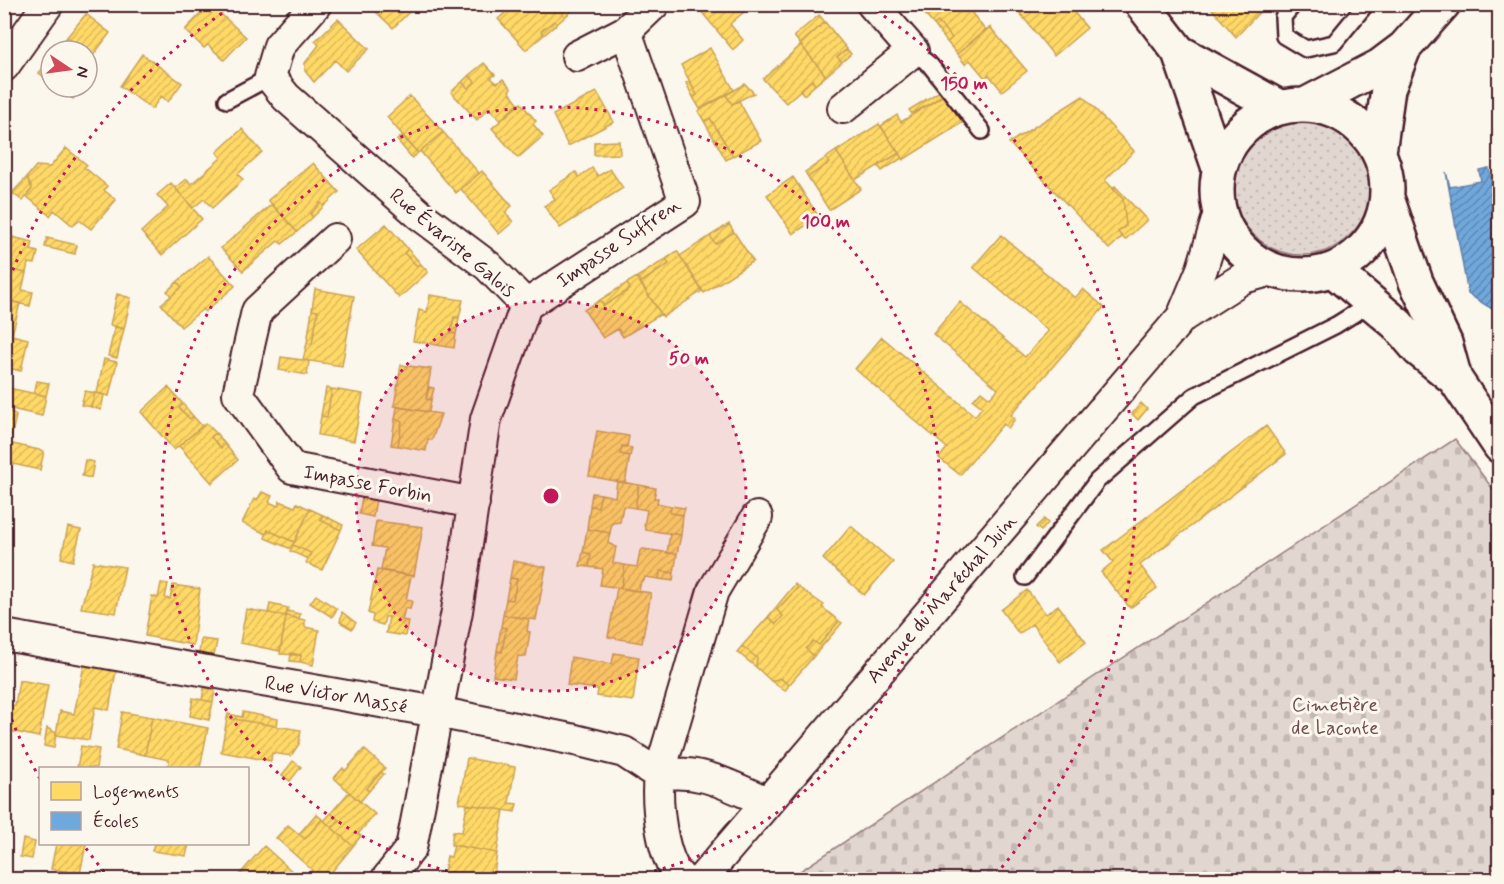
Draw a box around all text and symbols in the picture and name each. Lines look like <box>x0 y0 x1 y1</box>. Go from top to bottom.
north arrow <box>39 39 99 99</box>
text: N <box>71 64 94 80</box>
text: 150 m <box>940 72 988 96</box>
street label: Rue Évariste Galois <box>383 182 521 304</box>
street label: Impasse Suffren <box>552 192 686 295</box>
text: 100 m <box>802 210 850 234</box>
text: 50 m <box>669 347 709 371</box>
street label: Impasse Forbin <box>301 459 434 510</box>
centre of rings <box>541 486 561 506</box>
street label: Avenue du Maréchal Juin <box>861 508 1024 690</box>
street label: Rue Victor Massé <box>263 670 409 721</box>
park label: Cimetière de Laconte <box>1291 692 1379 742</box>
legend <box>39 767 249 845</box>
text: Logements <box>93 780 179 806</box>
text: Écoles <box>93 810 139 834</box>

